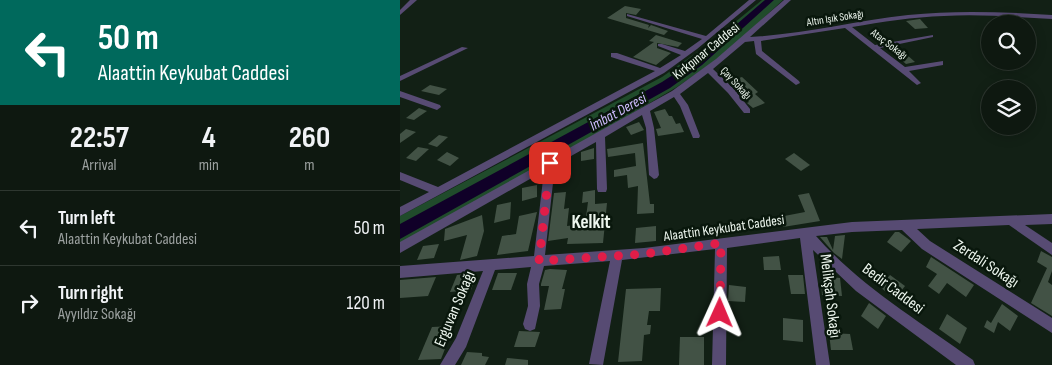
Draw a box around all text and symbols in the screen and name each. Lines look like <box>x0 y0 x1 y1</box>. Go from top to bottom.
street label: Altın Işık Sokağı <box>805 7 864 29</box>
map controls <box>981 15 1036 135</box>
button: search <box>981 15 1036 70</box>
text: 50 m <box>98 17 159 60</box>
street label: Kırkpınar Caddesi <box>669 19 743 83</box>
icon: left <box>15 20 80 85</box>
street label: Ataç Sokağı <box>867 25 910 62</box>
text: Alaattin Keykubat Caddesi <box>98 60 289 87</box>
street label: Çay Sokağı <box>718 64 754 102</box>
button: layers <box>981 80 1036 135</box>
water label: İmbat Deresi <box>586 88 651 135</box>
text: 22:57 <box>70 120 129 156</box>
text: 4 <box>202 120 216 156</box>
text: 260 <box>289 120 330 156</box>
pin <box>529 142 571 184</box>
icon: arrive <box>536 149 564 177</box>
text: Arrival <box>82 156 117 175</box>
text: min <box>199 156 219 175</box>
text: m <box>304 156 315 175</box>
text: Turn left <box>58 207 115 230</box>
district label: Kelkit <box>571 211 611 234</box>
street label: Alaattin Keykubat Caddesi <box>662 211 785 245</box>
icon: left <box>15 214 43 242</box>
text: 50 m <box>354 217 385 240</box>
text: Alaattin Keykubat Caddesi <box>58 230 197 249</box>
street label: Zerdali Sokağı <box>950 236 1022 292</box>
street label: Melikşah Sokağı <box>815 253 845 339</box>
street label: Bedir Caddesi <box>858 260 928 318</box>
street label: Erguvan Sokağı <box>431 268 479 350</box>
text: Turn right <box>58 282 123 305</box>
position arrow <box>693 286 745 338</box>
icon: right <box>15 289 43 317</box>
text: 120 m <box>347 292 385 315</box>
text: Ayyıldız Sokağı <box>58 305 136 324</box>

